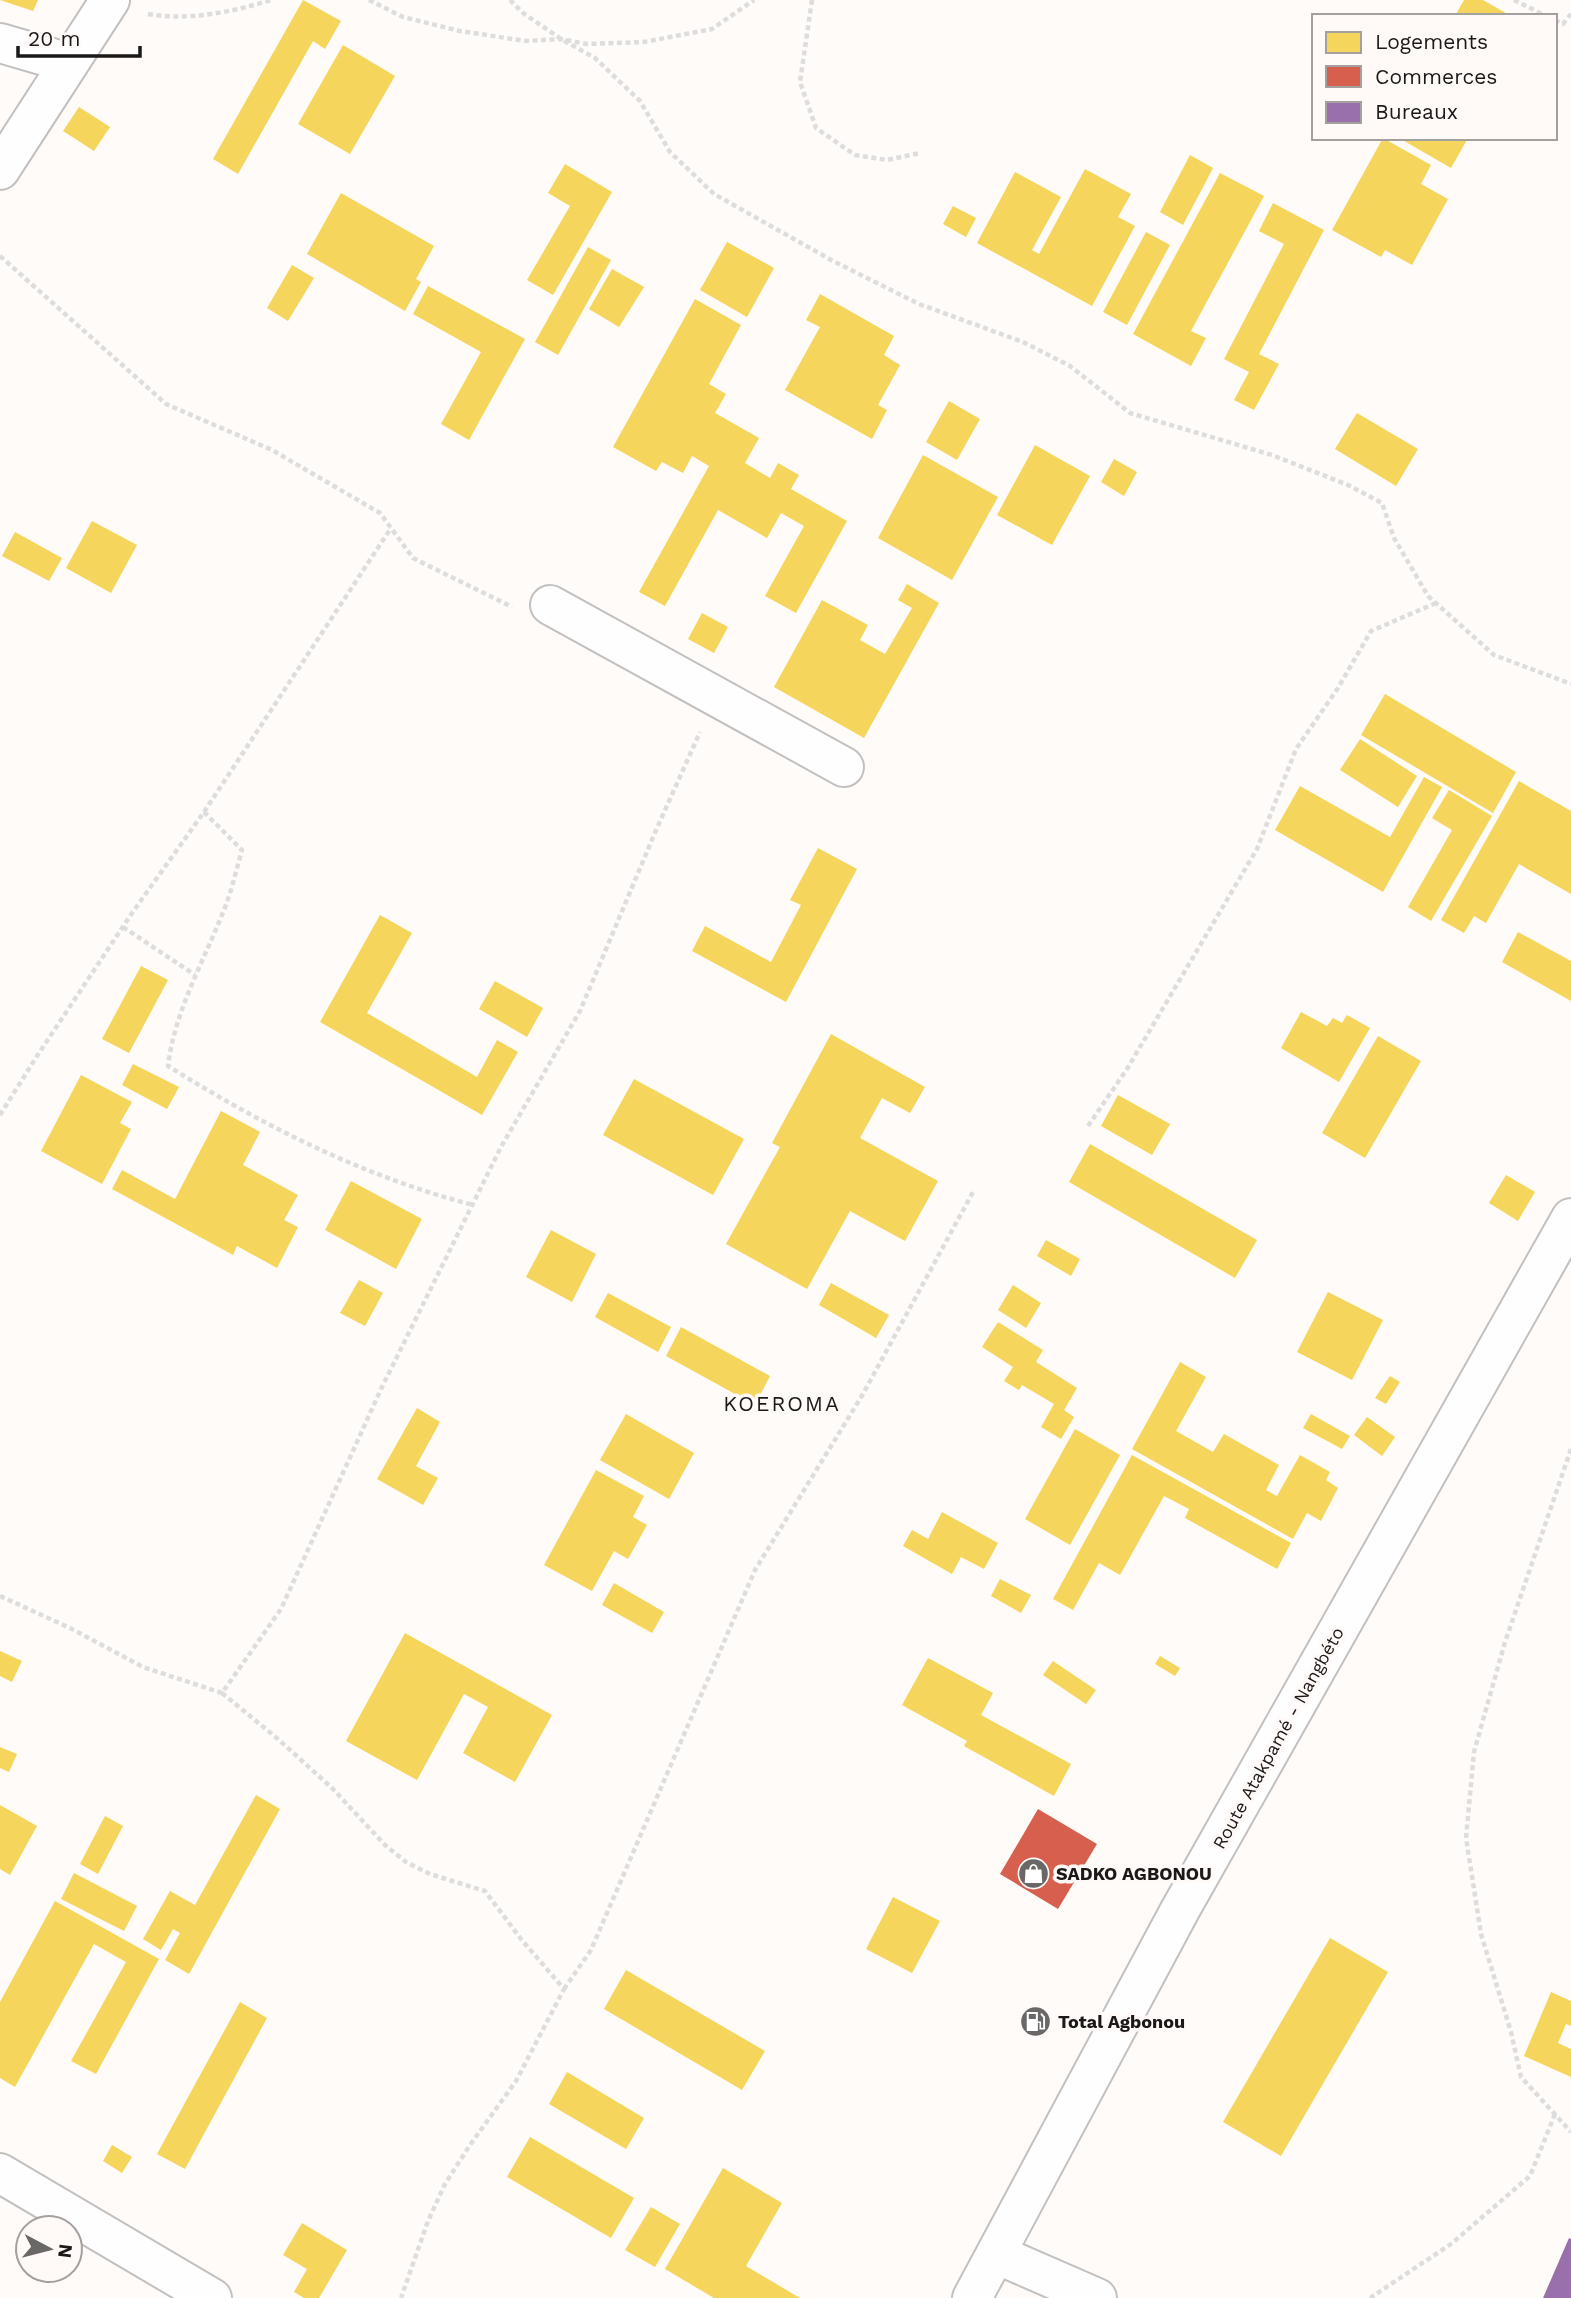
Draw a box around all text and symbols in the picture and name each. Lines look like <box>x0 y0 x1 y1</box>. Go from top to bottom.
scale bar <box>18 14 140 58</box>
legend <box>1312 14 1557 140</box>
text: 20 m <box>28 26 80 51</box>
text: Logements <box>1375 29 1488 54</box>
text: Commerces <box>1375 64 1497 89</box>
text: Bureaux <box>1375 99 1458 124</box>
district label: KOEROMA <box>723 1391 841 1416</box>
street label: Route Atakpamé - Nangbéto <box>1208 1623 1348 1853</box>
shop icon: SADKO AGBONOU <box>1016 1856 1050 1890</box>
place label: SADKO AGBONOU <box>1056 1863 1212 1884</box>
fuel station icon: Total Agbonou <box>1018 2004 1052 2038</box>
place label: Total Agbonou <box>1058 2011 1185 2032</box>
north arrow <box>14 2214 84 2284</box>
text: N <box>53 2243 78 2259</box>

